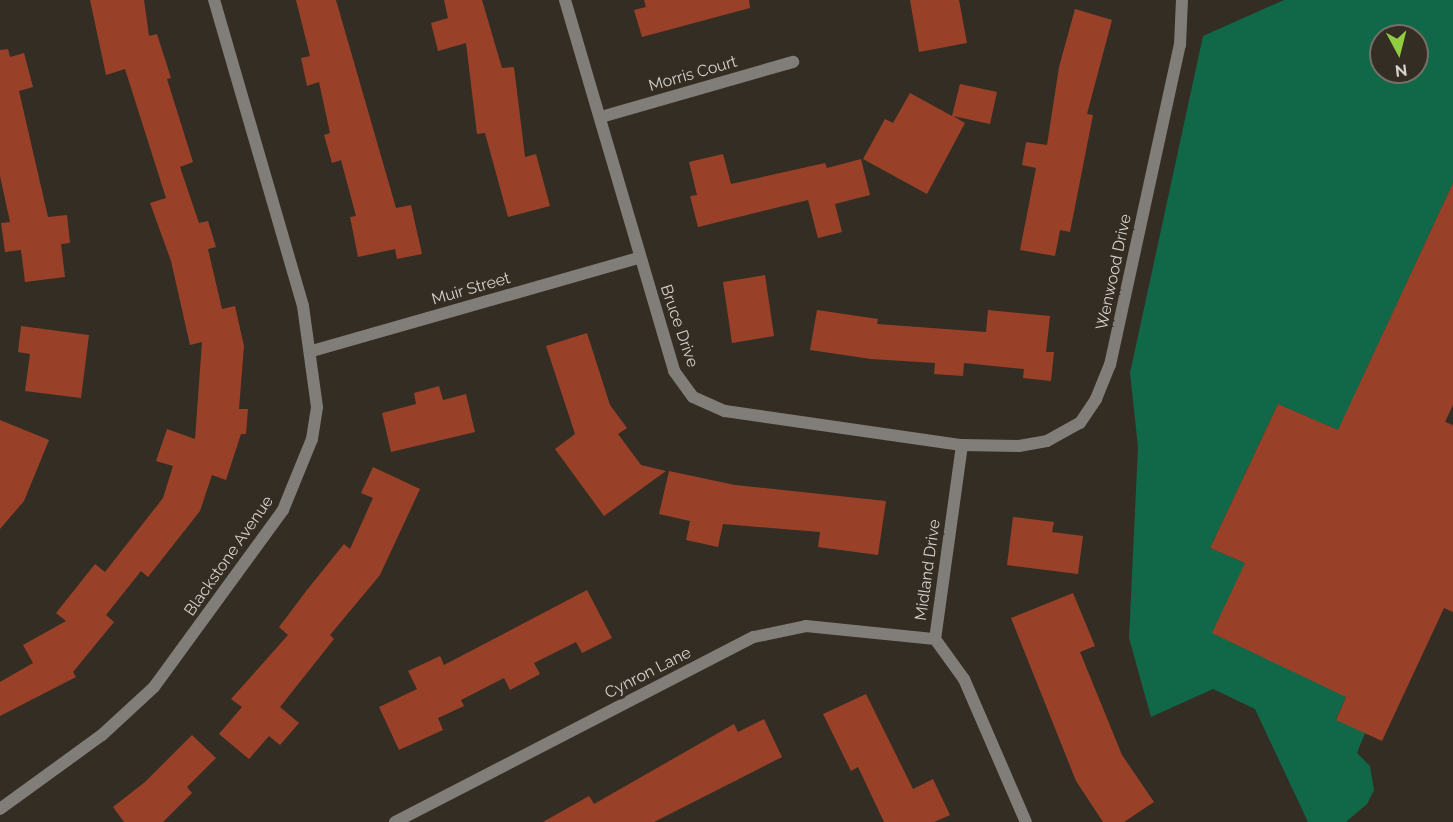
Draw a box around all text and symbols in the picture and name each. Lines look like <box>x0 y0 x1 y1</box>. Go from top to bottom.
north arrow <box>1369 24 1429 84</box>
street label: Morris Court <box>647 52 739 96</box>
text: N <box>1394 60 1408 81</box>
street label: Wenwood Drive <box>1092 212 1136 332</box>
street label: Muir Street <box>429 269 513 309</box>
street label: Bruce Drive <box>656 282 702 370</box>
street label: Blackstone Avenue <box>180 492 278 620</box>
street label: Midland Drive <box>911 518 945 622</box>
street label: Cynron Lane <box>602 643 694 703</box>

